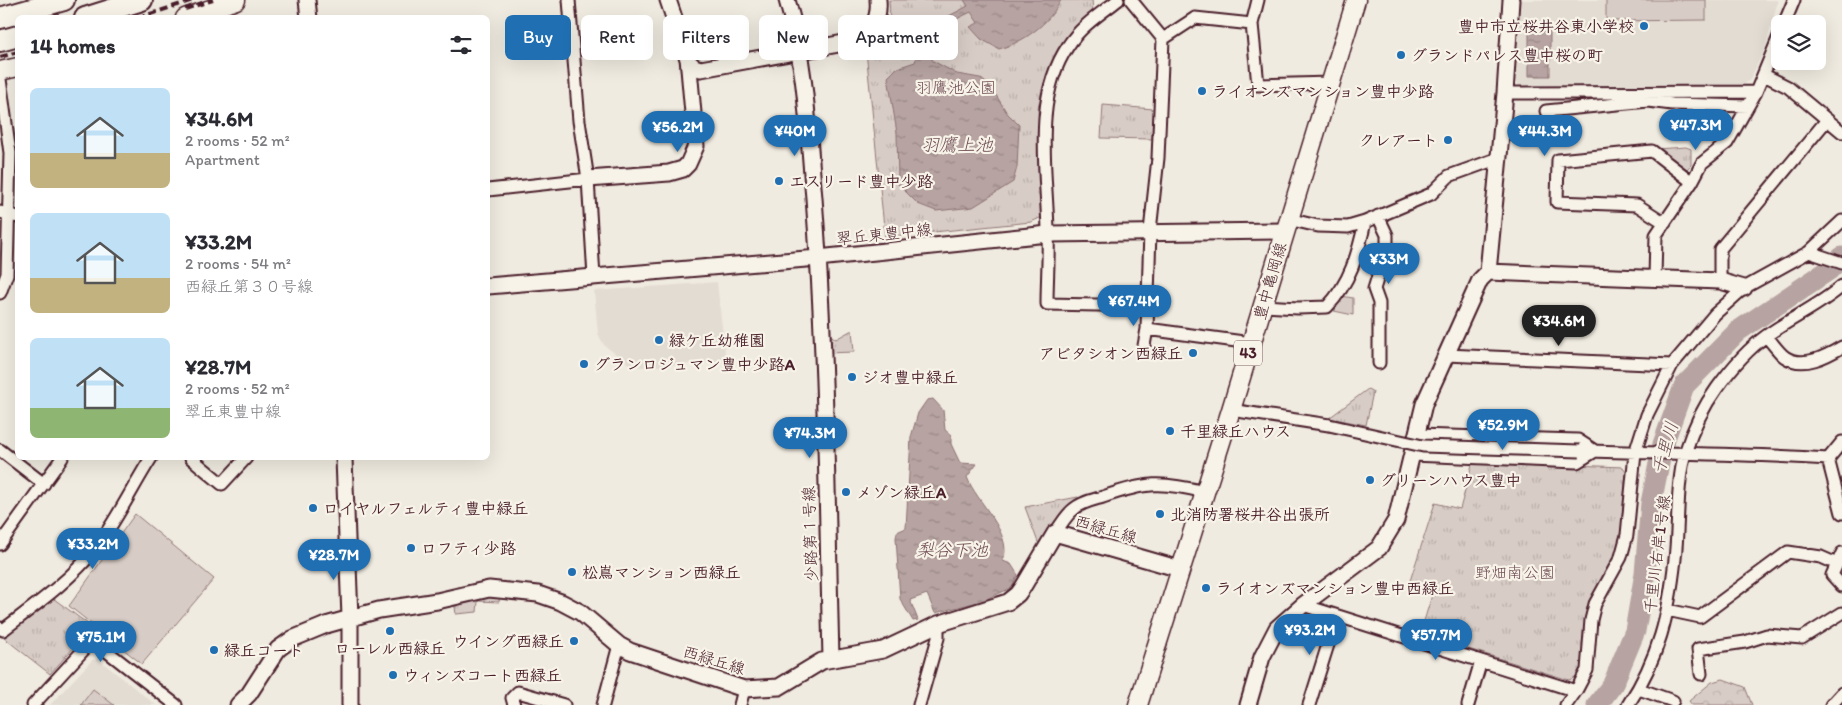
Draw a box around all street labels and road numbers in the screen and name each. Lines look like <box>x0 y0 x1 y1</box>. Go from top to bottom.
street label: 翠丘東豊中線 <box>835 220 933 248</box>
street label: 豊中亀岡線 <box>1250 240 1290 322</box>
road number: 43 <box>1234 340 1262 366</box>
street label: 少路第１号線 <box>799 486 821 582</box>
street label: 千里川右岸1号線 <box>1640 494 1674 614</box>
street label: 西緑丘線 <box>1073 511 1139 547</box>
street label: 西緑丘線 <box>681 642 747 678</box>

